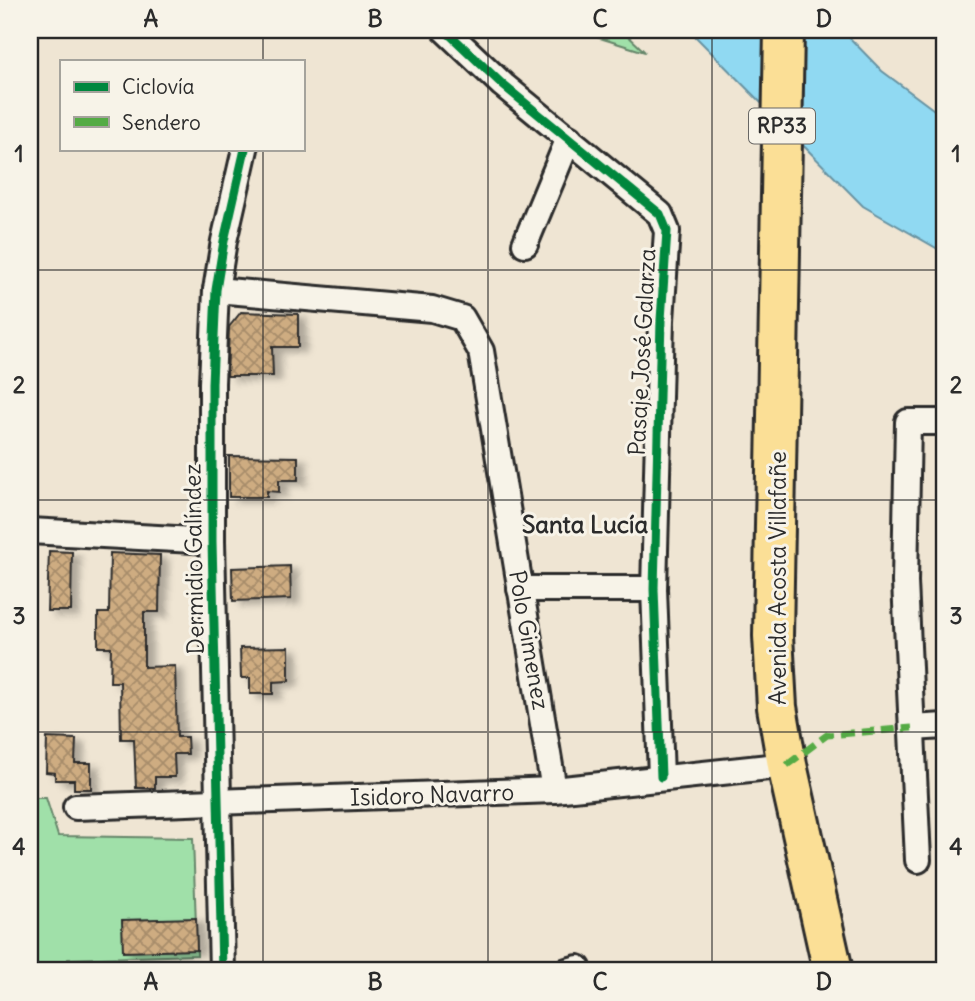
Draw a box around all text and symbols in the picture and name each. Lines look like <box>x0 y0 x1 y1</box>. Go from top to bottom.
text: A <box>144 4 159 33</box>
text: B <box>367 4 383 33</box>
text: C <box>592 4 608 33</box>
text: D <box>816 4 832 33</box>
legend <box>60 60 304 150</box>
text: Ciclovía <box>122 73 195 100</box>
road number: RP33 <box>749 108 815 144</box>
text: Sendero <box>122 109 201 136</box>
text: 1 <box>14 139 24 168</box>
text: 1 <box>951 139 961 168</box>
street label: Pasaje José Galarza <box>622 248 661 456</box>
text: 2 <box>13 370 26 399</box>
text: 2 <box>950 370 963 399</box>
street label: Avenida Acosta Villafañe <box>763 451 792 705</box>
street label: Dermidio Galíndez <box>177 463 210 655</box>
district label: Santa Lucía <box>522 509 648 539</box>
street label: Polo Gimenez <box>503 568 556 712</box>
text: 3 <box>12 601 26 630</box>
text: 3 <box>949 601 963 630</box>
street label: Isidoro Navarro <box>349 777 515 812</box>
text: 4 <box>12 832 26 861</box>
text: 4 <box>949 832 963 861</box>
text: A <box>144 967 159 996</box>
text: B <box>367 967 383 996</box>
text: C <box>592 967 608 996</box>
text: D <box>816 967 832 996</box>

